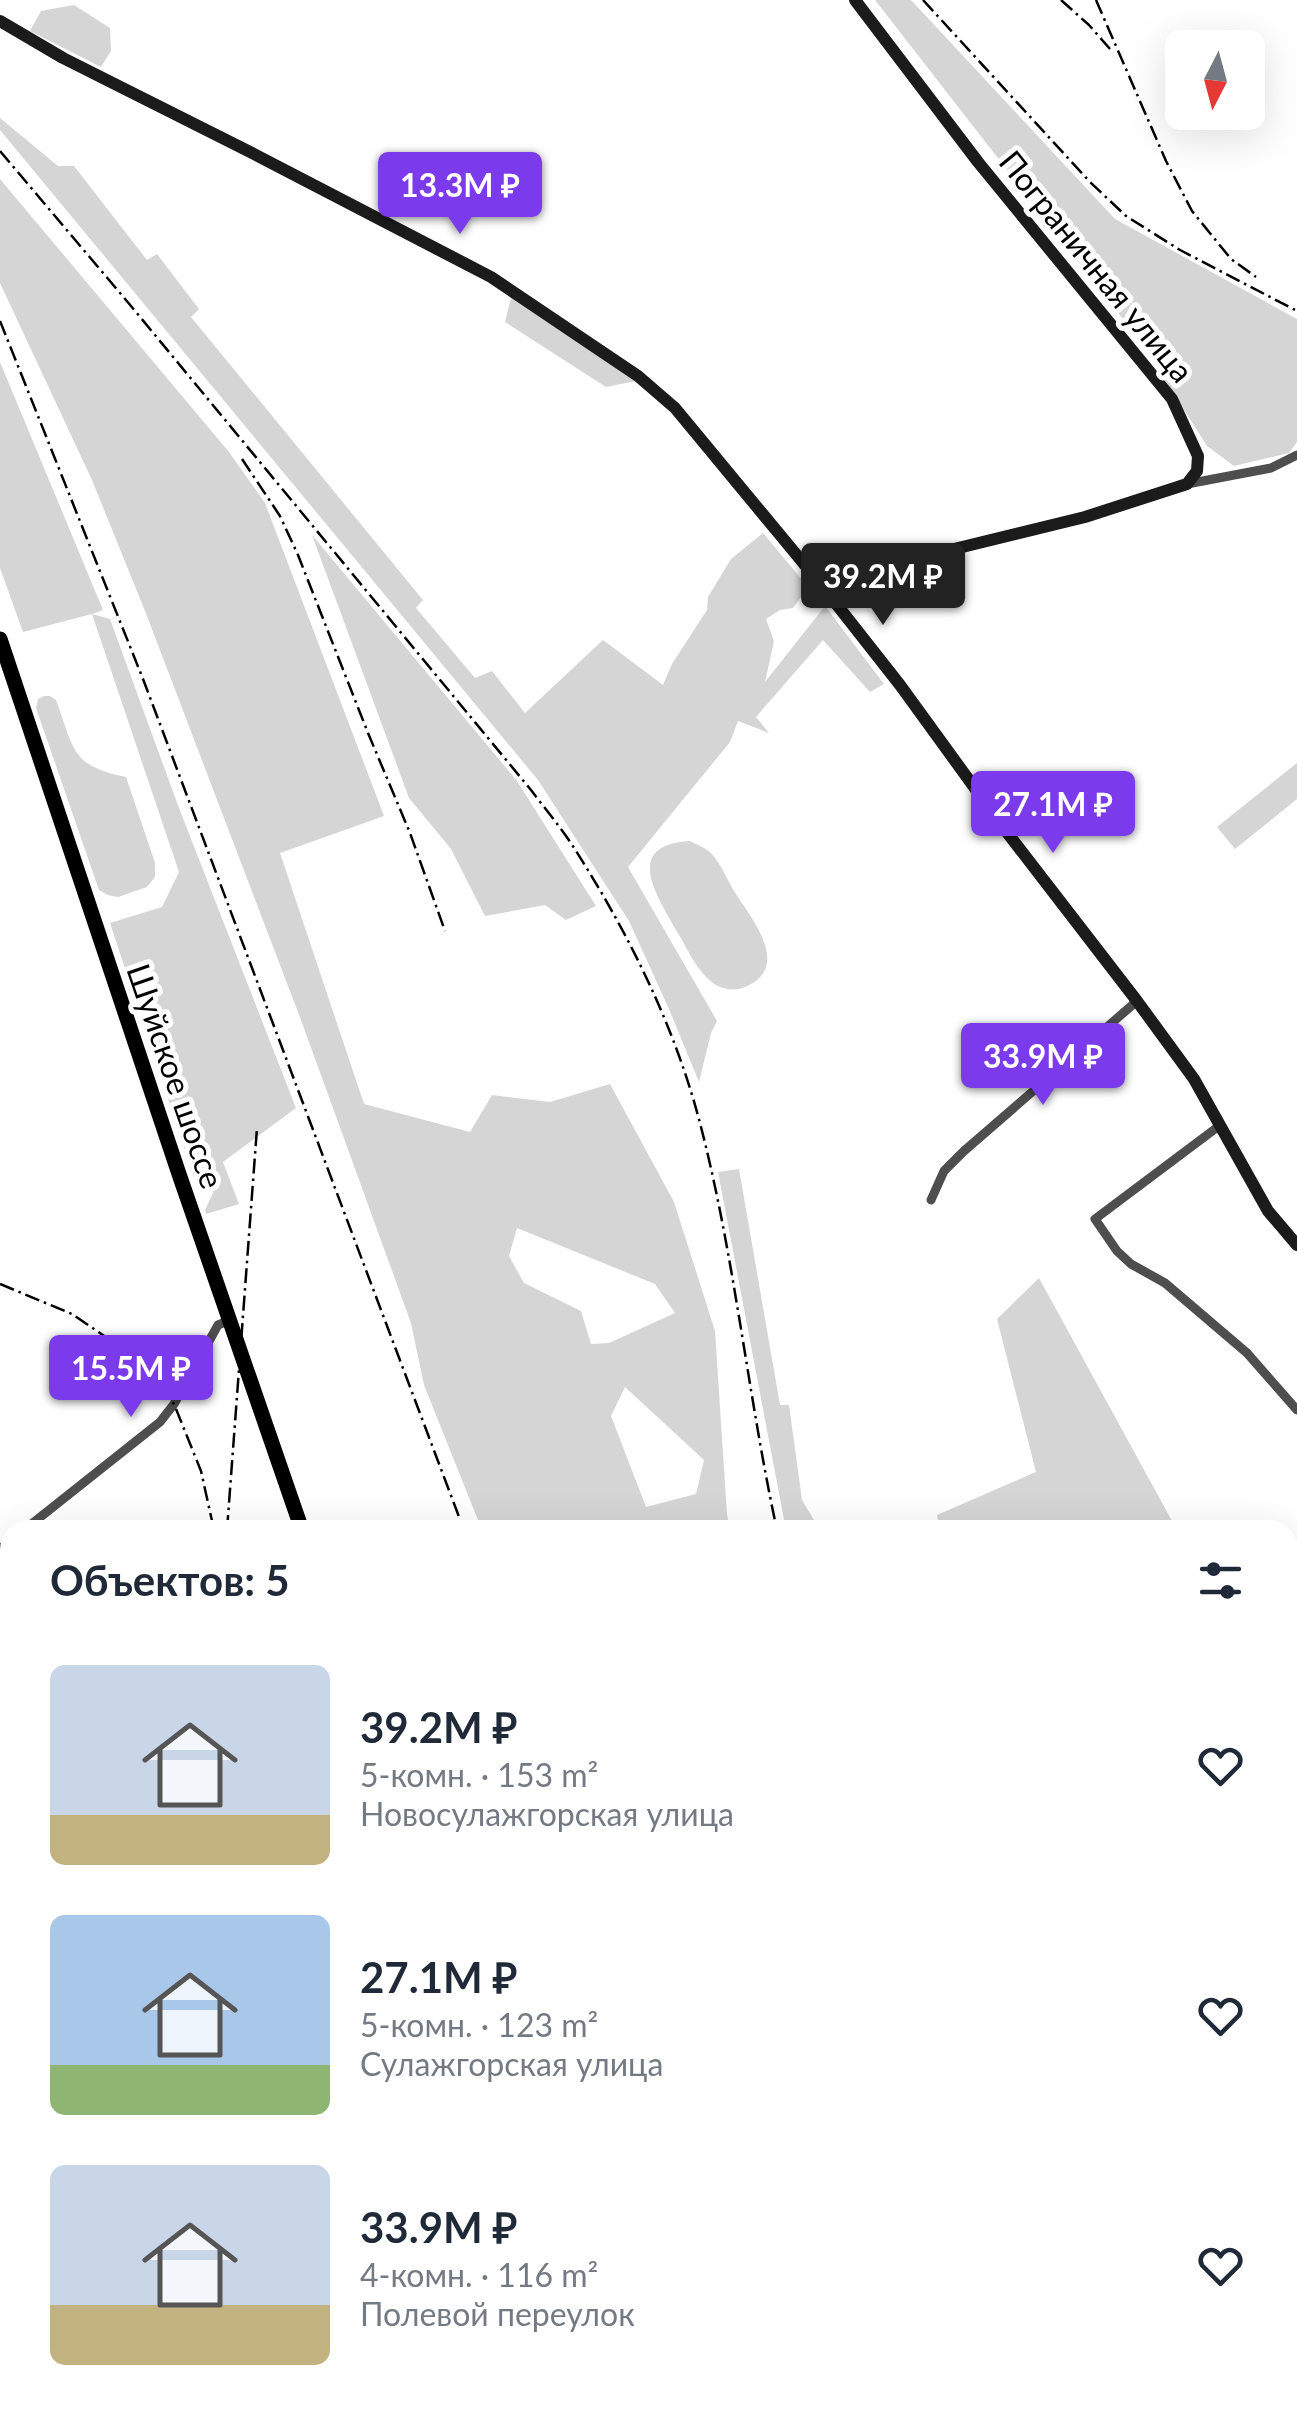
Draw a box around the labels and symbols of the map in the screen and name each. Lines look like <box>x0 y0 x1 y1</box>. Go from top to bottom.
north arrow <box>1165 30 1265 130</box>
street label: Пограничная улица <box>992 142 1202 390</box>
pin: 13.3M ₽ <box>368 152 552 237</box>
pin: 39.2M ₽ <box>791 543 975 628</box>
pin: 27.1M ₽ <box>961 771 1145 856</box>
street label: Шуйское шоссе <box>119 959 233 1193</box>
pin: 33.9M ₽ <box>951 1023 1135 1108</box>
pin: 15.5M ₽ <box>39 1335 223 1420</box>

